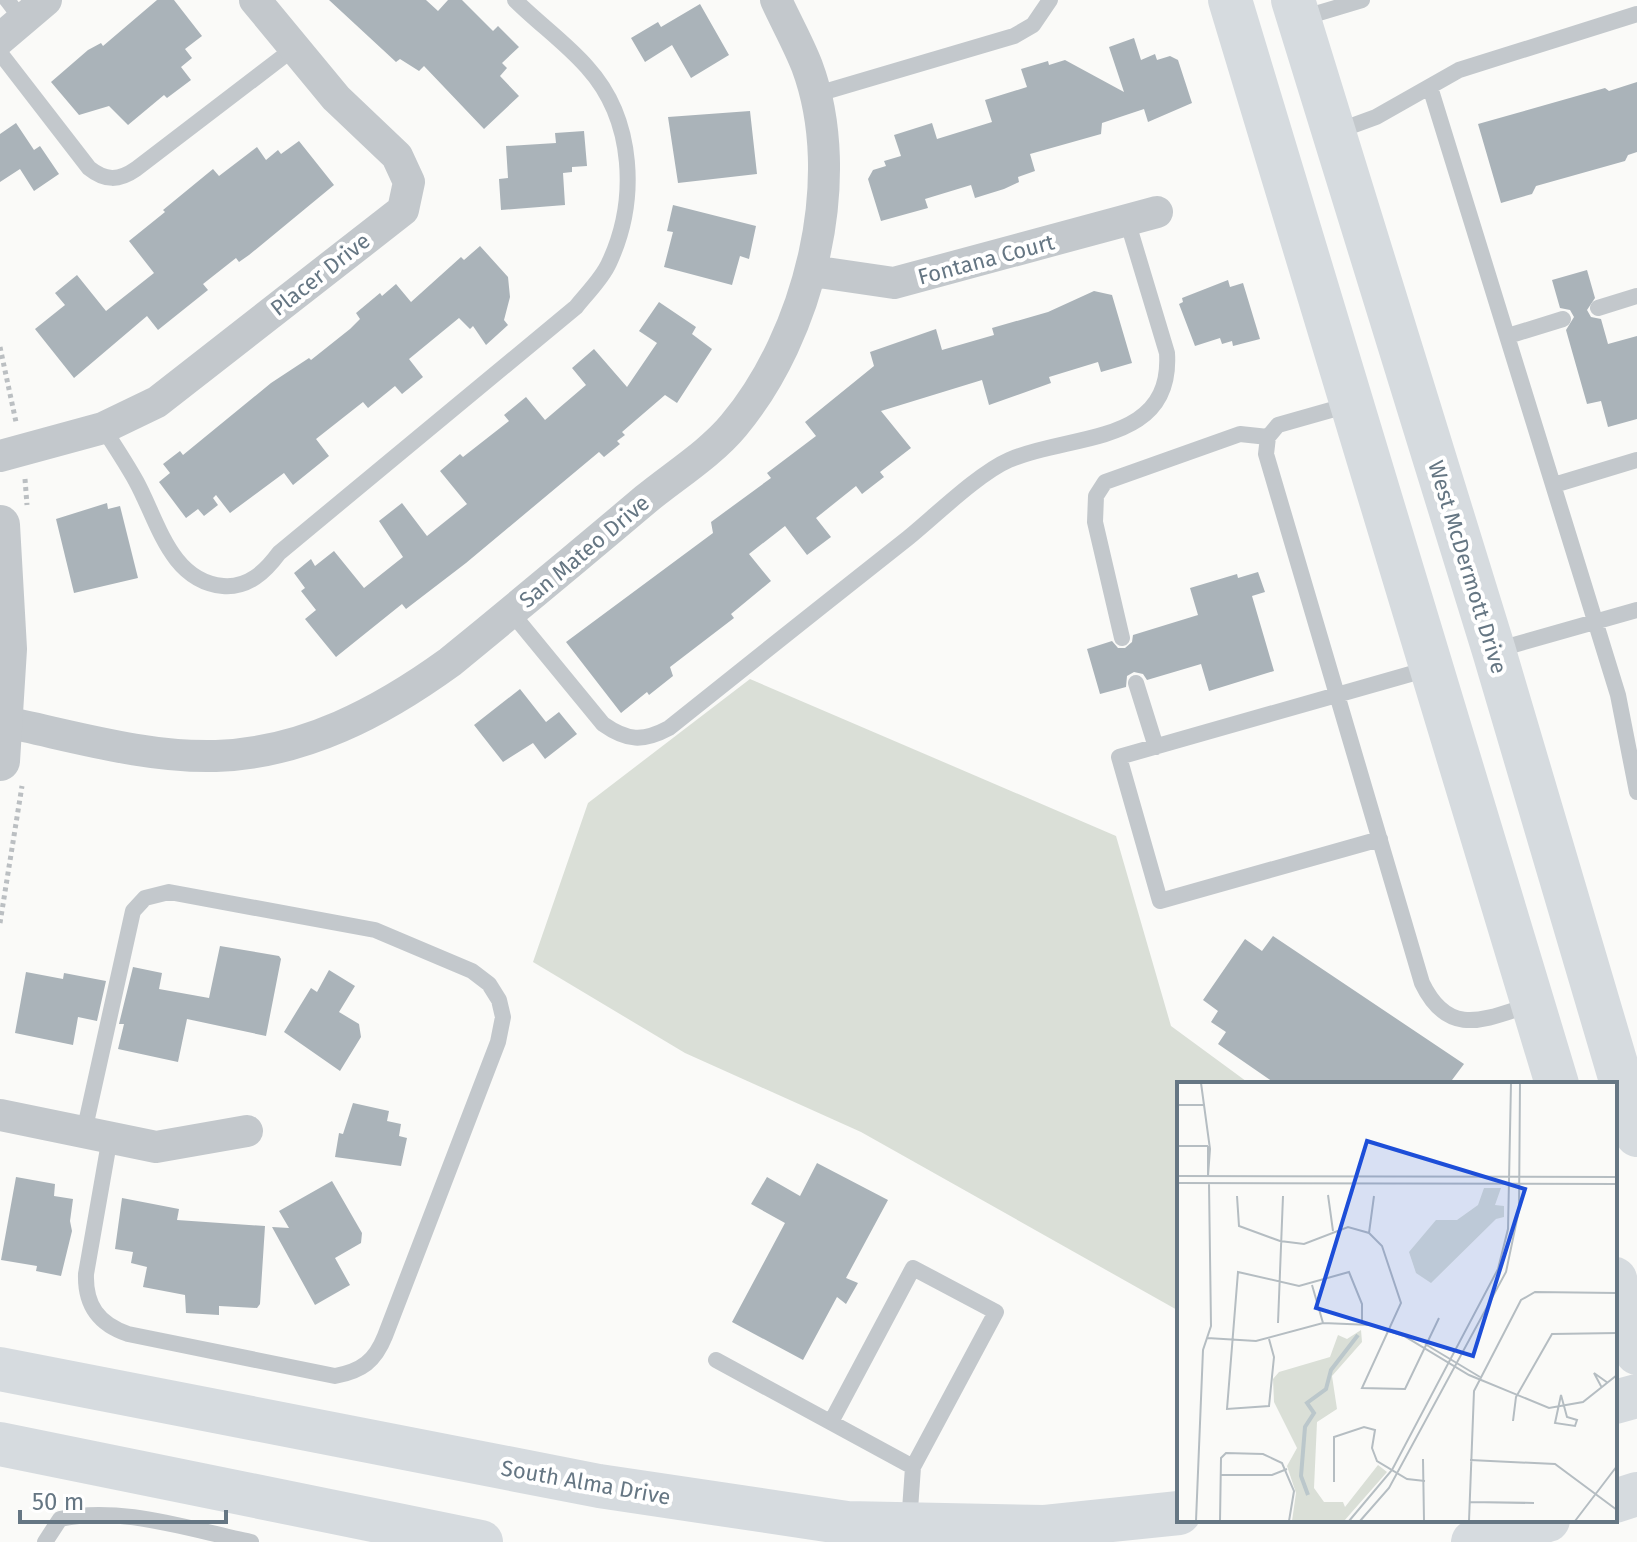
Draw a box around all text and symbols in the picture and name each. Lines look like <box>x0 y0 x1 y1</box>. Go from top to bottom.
street label: Placer Drive <box>265 227 375 322</box>
street label: Fontana Court <box>915 228 1057 291</box>
street label: West McDermott Drive <box>1422 457 1513 677</box>
street label: San Mateo Drive <box>514 489 655 614</box>
inset map <box>1177 1082 1617 1522</box>
street label: South Alma Drive <box>499 1454 673 1511</box>
scale bar <box>20 1474 226 1524</box>
text: 50 m <box>32 1488 84 1516</box>

